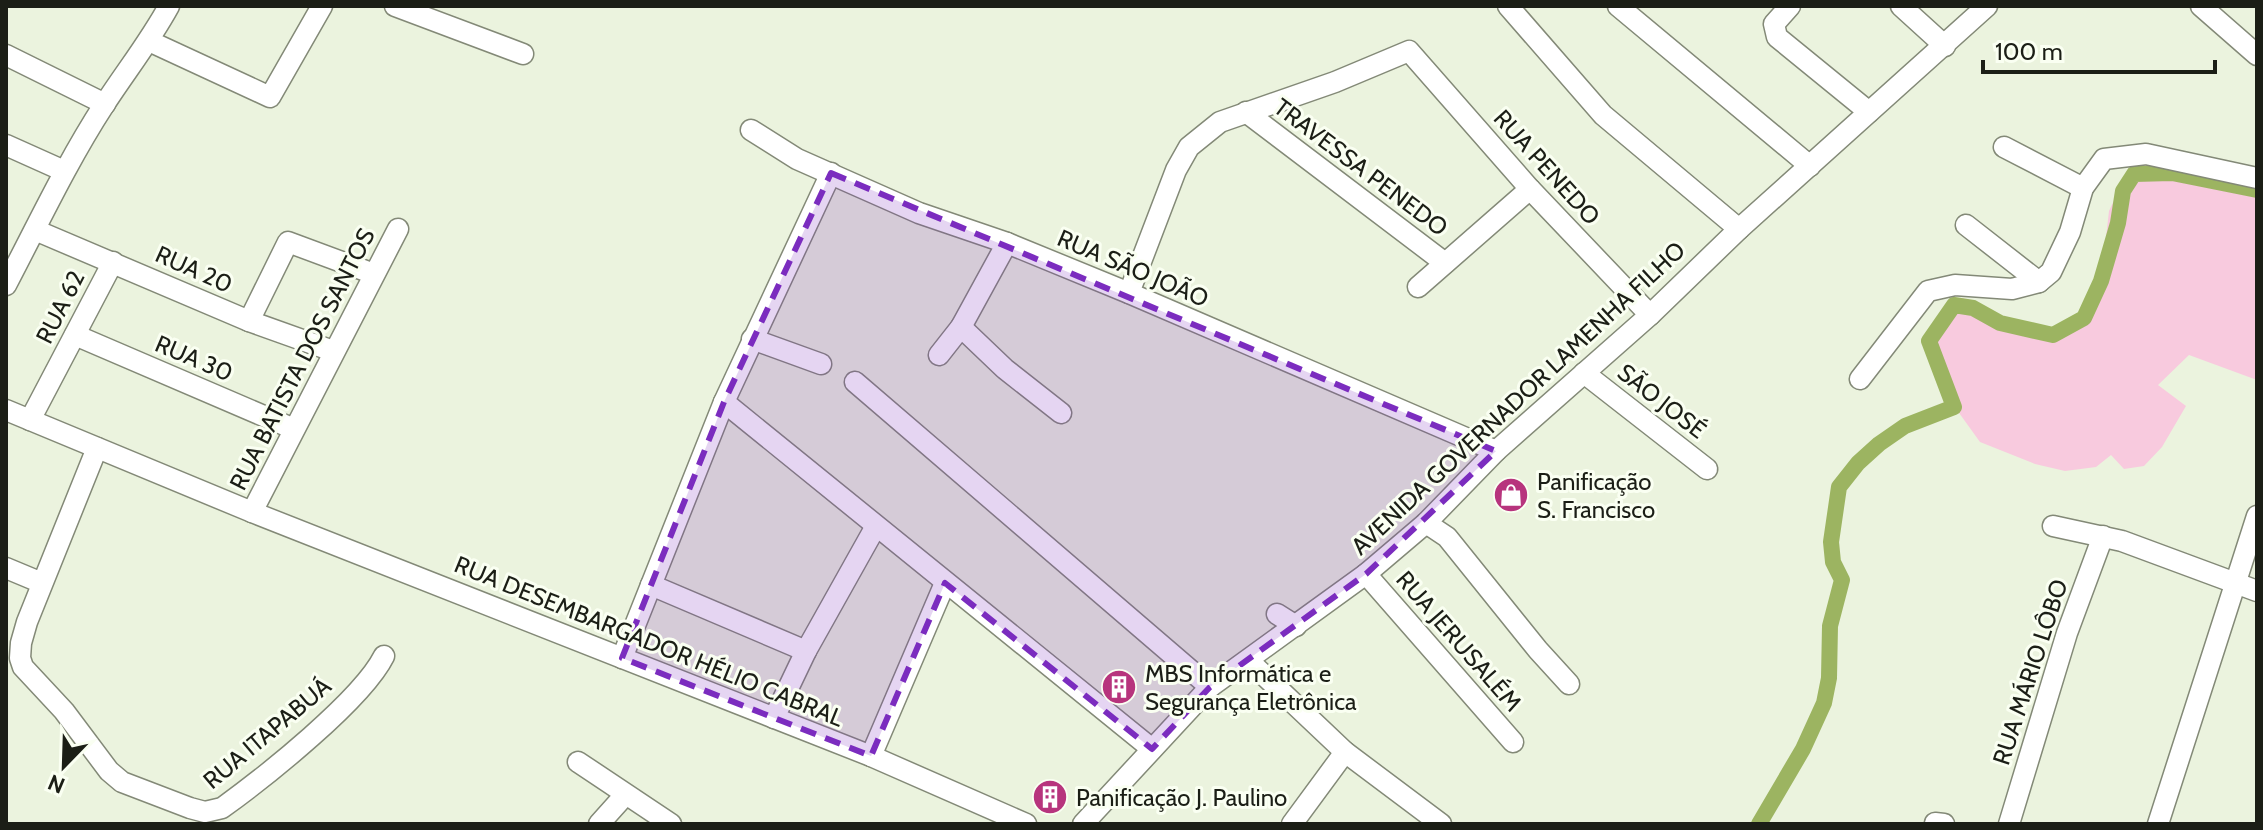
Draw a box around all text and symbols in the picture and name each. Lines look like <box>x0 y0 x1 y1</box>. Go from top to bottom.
scale bar <box>1983 24 2215 74</box>
text: 100 m <box>1995 37 2063 66</box>
street label: TRAVESSA PENEDO <box>1268 92 1454 242</box>
street label: RUA PENEDO <box>1488 103 1606 231</box>
street label: RUA BATISTA DOS SANTOS <box>223 223 381 495</box>
street label: RUA SÃO JOÃO <box>1053 223 1213 313</box>
street label: AVENIDA GOVERNADOR LAMENHA FILHO <box>1345 235 1691 561</box>
street label: RUA 20 <box>151 239 237 299</box>
street label: RUA 62 <box>29 266 91 348</box>
street label: RUA 30 <box>151 329 237 387</box>
street label: SÃO JOSÉ <box>1612 357 1712 445</box>
place label: Panificação S. Francisco <box>1537 467 1655 524</box>
shop icon: Panificação S. Francisco <box>1492 476 1530 514</box>
street label: RUA DESEMBARGADOR HÉLIO CABRAL <box>450 549 848 733</box>
street label: RUA JERUSALÉM <box>1390 565 1528 717</box>
street label: RUA MÁRIO LÔBO <box>1986 576 2074 768</box>
place label: MBS Informática e Segurança Eletrônica <box>1145 659 1357 716</box>
building icon: MBS Informática e Segurança Eletrônica <box>1100 668 1138 706</box>
street label: RUA ITAPABUÁ <box>197 671 337 795</box>
north arrow <box>24 726 104 806</box>
text: N <box>44 768 69 799</box>
building icon: Panificação J. Paulino <box>1031 778 1069 816</box>
place label: Panificação J. Paulino <box>1076 783 1287 812</box>

